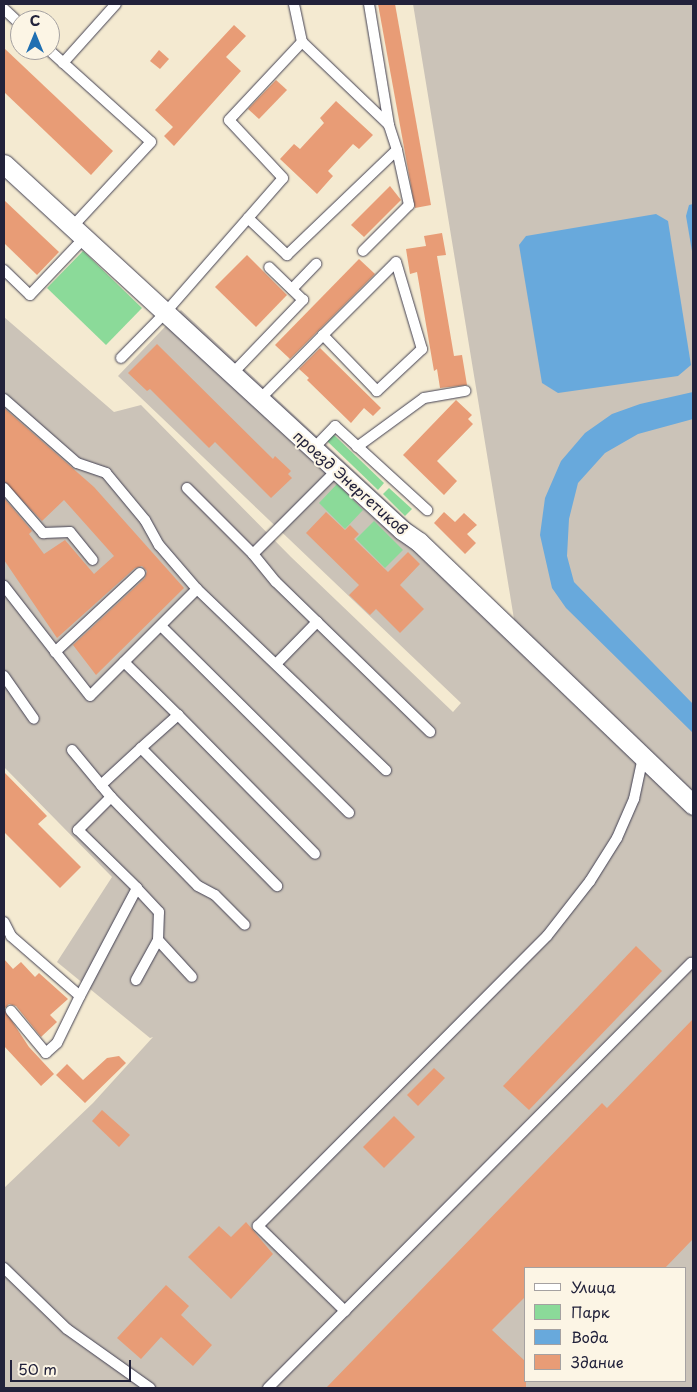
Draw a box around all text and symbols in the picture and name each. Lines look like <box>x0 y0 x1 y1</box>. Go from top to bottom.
north arrow <box>10 10 60 60</box>
text: С <box>30 10 40 31</box>
street label: проезд Энергетиков <box>290 426 412 538</box>
legend <box>524 1267 687 1382</box>
text: Улица <box>571 1275 616 1298</box>
text: Парк <box>571 1300 610 1323</box>
text: Вода <box>571 1325 608 1348</box>
scale bar <box>12 1350 134 1382</box>
text: Здание <box>571 1350 624 1373</box>
text: 50 m <box>18 1357 57 1380</box>

